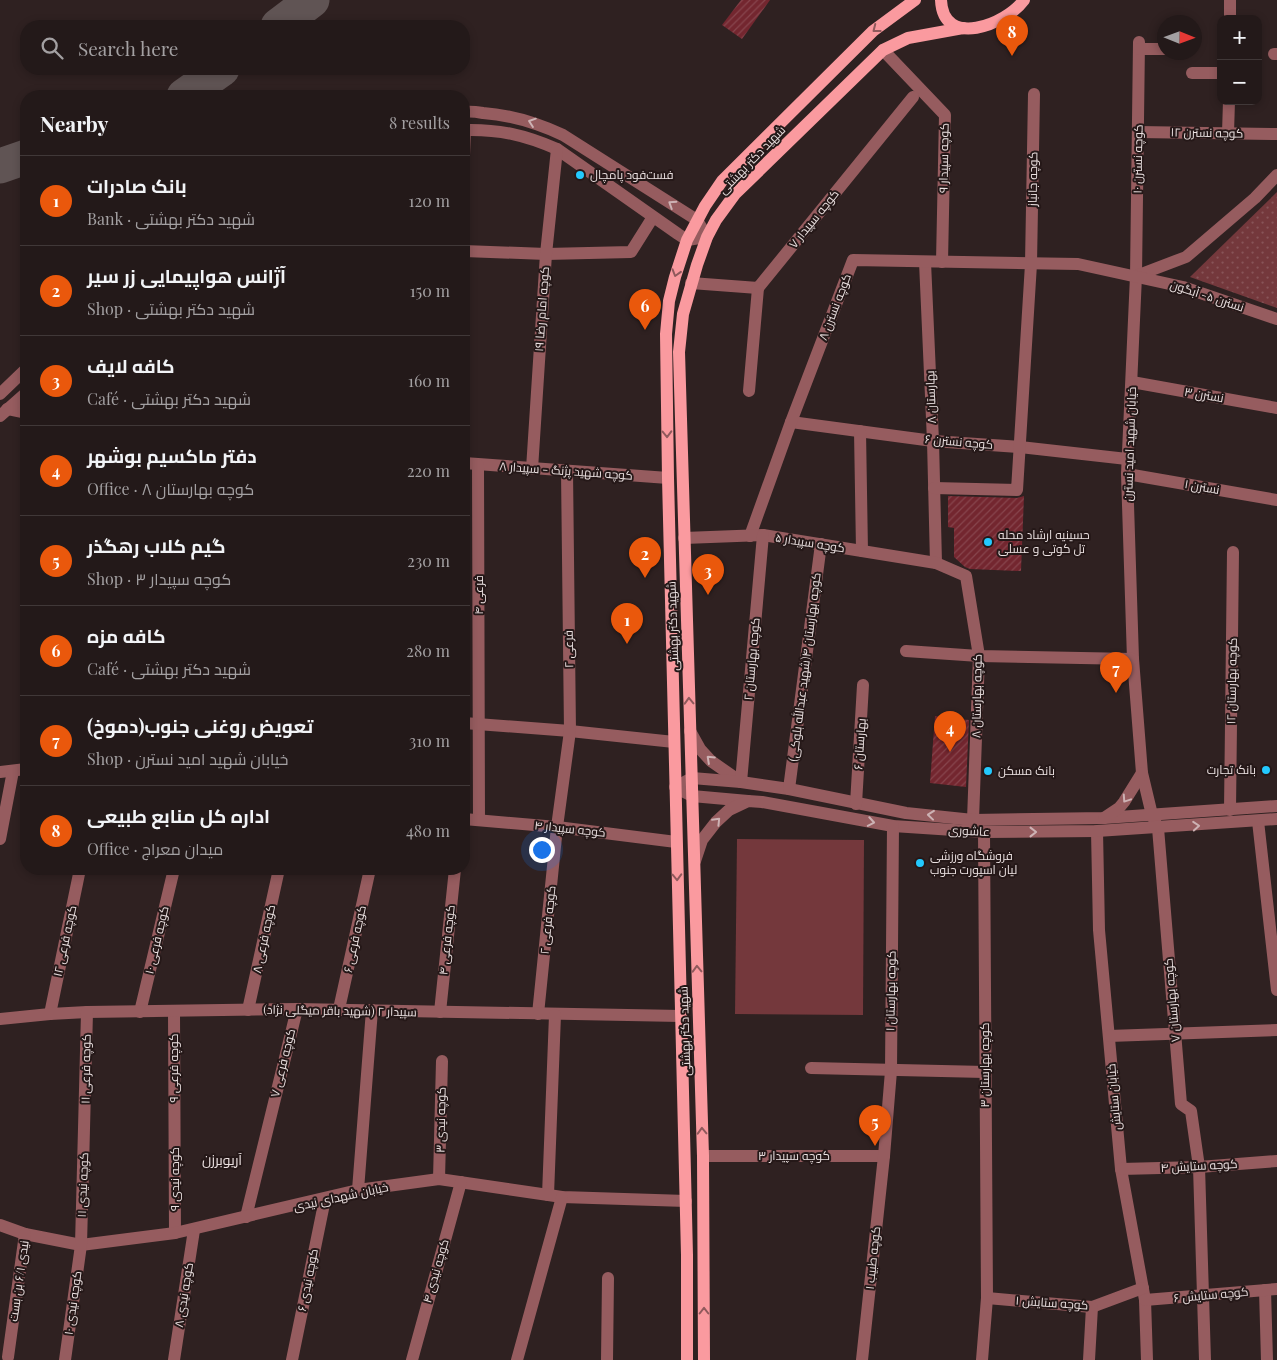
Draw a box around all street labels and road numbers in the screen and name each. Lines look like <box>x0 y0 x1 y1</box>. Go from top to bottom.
street label: شهید دکتر بهشتی <box>714 121 788 197</box>
street label: کوچه سپیدار ۹ <box>934 123 954 193</box>
street label: کوچه نسترن ۱۲ <box>1170 123 1244 143</box>
street label: کوچه نسترن ۱۰ <box>1128 124 1148 194</box>
street label: کوچه جانباز <box>1024 152 1042 207</box>
street label: کوچه سپیدار ۷ <box>785 186 843 252</box>
street label: کوچه امام رضا ۱۹ <box>530 266 554 352</box>
street label: کوچه نسترن ۸ <box>814 271 856 343</box>
street label: نسترن ۵- آبگون <box>1168 276 1246 315</box>
street label: بهارستان ۸ <box>921 370 939 424</box>
street label: نسترن ۳ <box>1183 383 1225 405</box>
street label: خیابان شهید امید نسترن <box>1119 386 1139 502</box>
street label: کوچه نسترن ۶ <box>924 430 994 454</box>
street label: کوچه شهید پژنگ - سپیدار ۸ <box>499 457 633 485</box>
street label: نسترن ۱ <box>1183 475 1221 497</box>
street label: کوچه سپیدار ۵ <box>774 529 846 557</box>
street label: کوچه بهارستان ۴(شهید عبدالله بلوکی) <box>784 571 826 763</box>
street label: فرعی ۴ <box>470 575 486 615</box>
street label: شهید دکتر بهشتی <box>662 581 682 671</box>
street label: کوچه بهارستان ۲ <box>739 617 765 701</box>
street label: فرعی ۲ <box>560 630 576 668</box>
street label: کوچه بهارستان ۱۲ <box>1222 637 1242 725</box>
street label: کوچه بهارستان ۸ <box>967 654 987 738</box>
street label: بهارستان ۶ <box>849 718 869 770</box>
street label: کوچه سپیدار ۴ <box>533 816 607 842</box>
street label: عاشوری <box>948 821 990 839</box>
street label: کوچه فرعی ۲ <box>535 885 561 955</box>
street label: کوچه فرعی ۸ <box>248 903 280 975</box>
street label: کوچه فرعی ۱۲ <box>49 904 81 978</box>
street label: کوچه فرعی ۱۰ <box>140 904 174 976</box>
street label: کوچه فرعی ۶ <box>339 904 371 974</box>
street label: کوچه فرعی ۴ <box>434 904 460 976</box>
street label: کوچه بهارستان ۱ <box>881 951 901 1031</box>
street label: کوچه بهارستان ۷ <box>1159 957 1185 1043</box>
street label: شهید دکتر بهشتی <box>674 986 694 1076</box>
street label: سپیدار ۲ (شهید باقر میگلی نژاد) <box>263 1001 417 1020</box>
street label: کوچه بهارستان ۳ <box>976 1023 994 1107</box>
street label: کوچه فرعی ۷ <box>266 1027 300 1099</box>
street label: کوچه فرعی ۱۱ <box>76 1034 96 1104</box>
street label: کوچه فرعی ۹ <box>165 1034 183 1102</box>
street label: خیابان ستایش <box>1102 1063 1124 1131</box>
street label: کوچه نیدی ۳ <box>431 1087 451 1153</box>
street label: کوچه نیدی ۹ <box>166 1147 184 1211</box>
street label: کوچه سپیدار ۳ <box>758 1147 830 1165</box>
street label: کوچه نیدی ۱۱ <box>73 1152 93 1218</box>
street label: کوچه ستایش ۴ <box>1160 1155 1238 1177</box>
street label: خیابان شهدای نیدی <box>292 1178 390 1214</box>
street label: کوچه طبیب ۱ <box>861 1225 885 1291</box>
street label: کوچه نیدی ۴ <box>418 1237 454 1305</box>
street label: نیدی ۶/۱ بن بست <box>4 1239 32 1322</box>
street label: کوچه نیدی ۶ <box>293 1247 323 1313</box>
street label: کوچه نیدی ۸ <box>170 1261 198 1329</box>
street label: کوچه نیدی ۱۰ <box>60 1270 86 1336</box>
street label: کوچه ستایش ۶ <box>1173 1283 1249 1307</box>
street label: کوچه ستایش ۱ <box>1015 1291 1089 1315</box>

